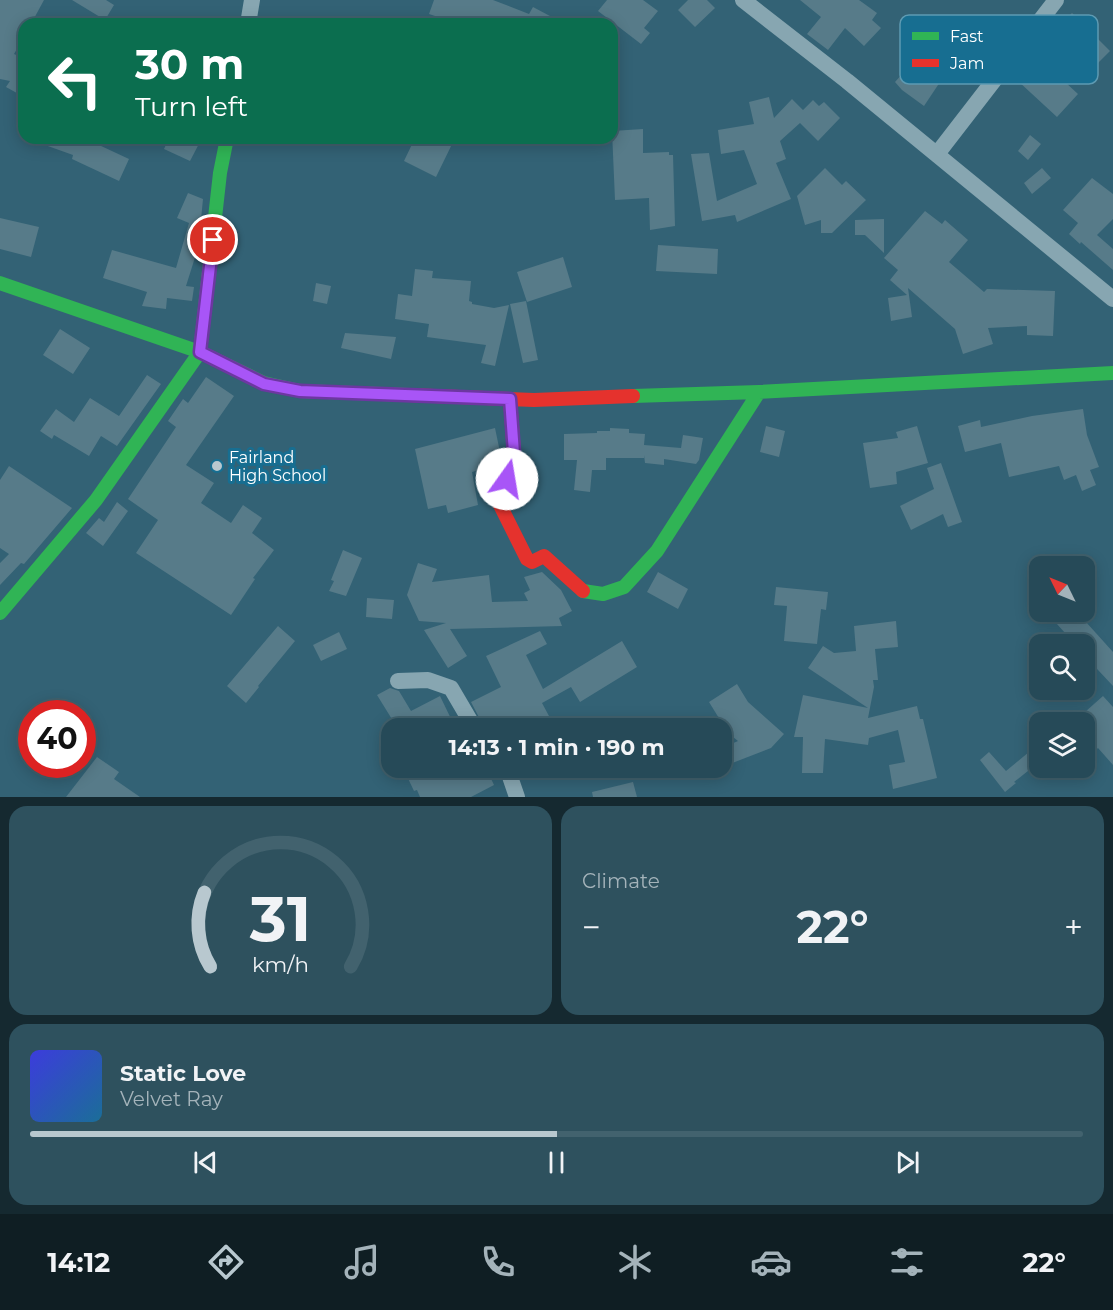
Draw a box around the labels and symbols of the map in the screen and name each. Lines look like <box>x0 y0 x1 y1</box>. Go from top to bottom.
legend <box>900 15 1098 84</box>
text: Fast <box>950 27 984 46</box>
text: Jam <box>949 54 984 73</box>
pin <box>187 214 238 265</box>
position arrow <box>475 447 539 511</box>
place label: Fairland High School <box>229 448 326 485</box>
marker: Fairland High School <box>210 459 224 473</box>
north arrow <box>1029 556 1095 622</box>
speed limit sign: 40 <box>18 700 96 778</box>

